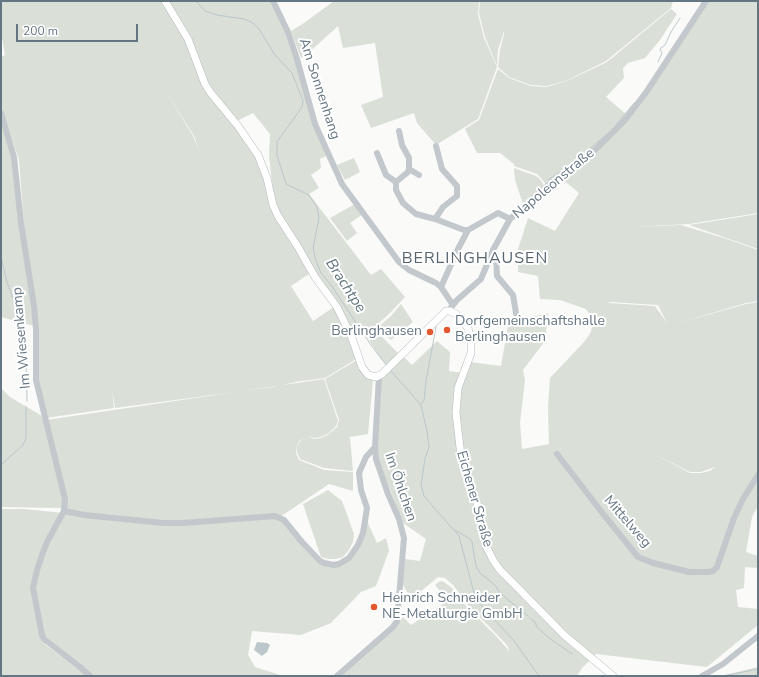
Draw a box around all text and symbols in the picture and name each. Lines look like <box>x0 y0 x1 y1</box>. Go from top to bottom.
scale bar <box>18 16 140 42</box>
text: 200 m <box>23 23 58 39</box>
street label: Am Sonnenhang <box>295 36 343 142</box>
street label: Napoleonstraße <box>510 145 598 223</box>
district label: BERLINGHAUSEN <box>402 249 548 269</box>
water label: Brachtpe <box>321 256 369 316</box>
street label: Im Wiesenkamp <box>9 287 35 389</box>
place label: Dorfgemeinschaftshalle Berlinghausen <box>455 314 605 346</box>
place label: Berlinghausen <box>331 324 422 340</box>
marker: Dorfgemeinschaftshalle Berlinghausen <box>442 325 452 335</box>
marker: Berlinghausen <box>425 327 435 337</box>
street label: Eichener Straße <box>452 449 496 549</box>
street label: Im Öhlchen <box>380 450 420 524</box>
street label: Mittelweg <box>600 493 654 551</box>
place label: Heinrich Schneider NE-Metallurgie GmbH <box>382 591 523 624</box>
marker: Heinrich Schneider NE-Metallurgie GmbH <box>369 602 379 612</box>

